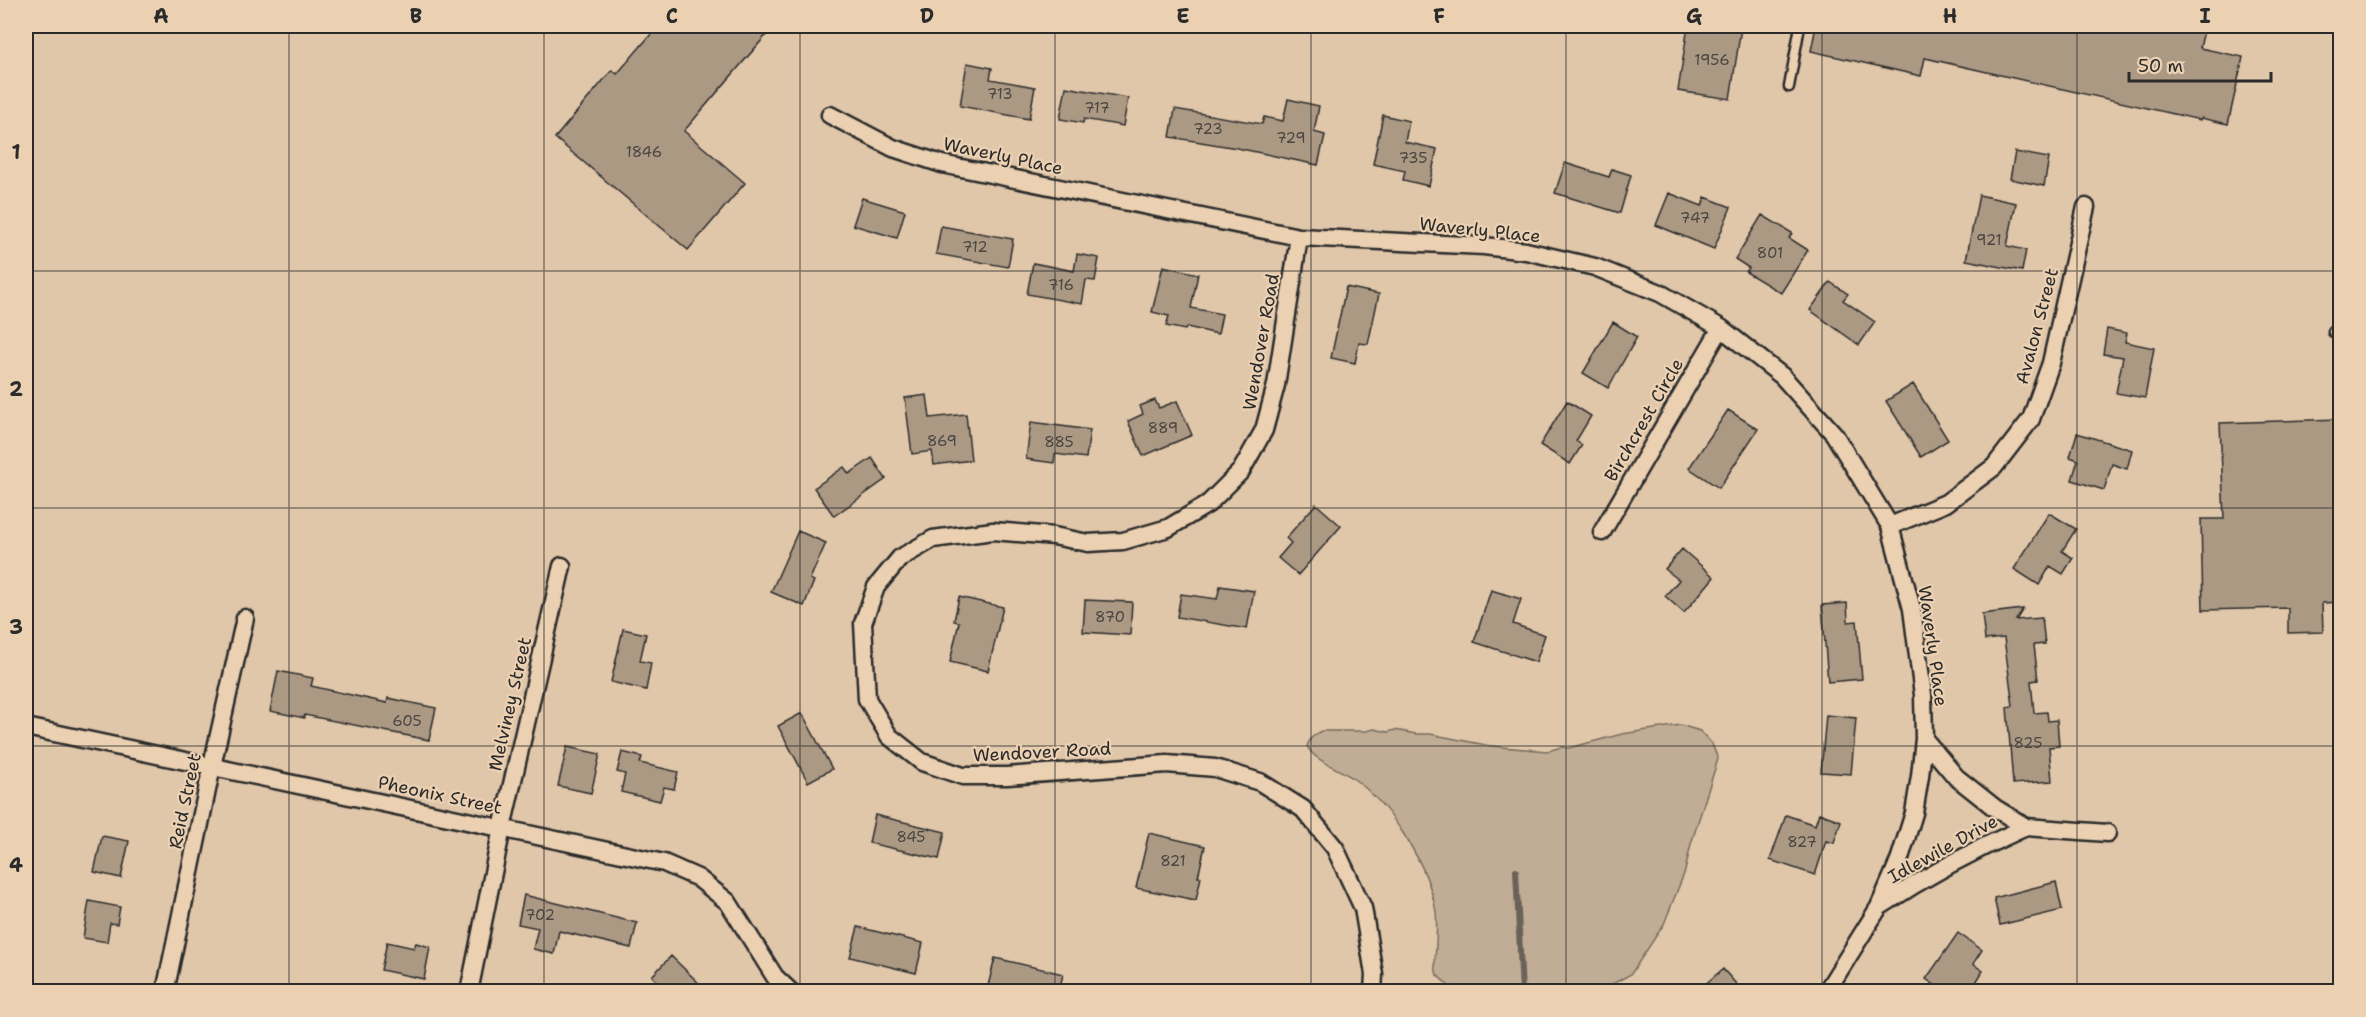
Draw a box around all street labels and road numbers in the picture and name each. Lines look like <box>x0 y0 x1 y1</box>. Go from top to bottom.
street label: Waverly Place <box>941 132 1065 180</box>
street label: Waverly Place <box>1418 212 1542 248</box>
street label: Avalon Street <box>2010 265 2064 387</box>
street label: Wendover Road <box>1237 272 1285 412</box>
street label: Birchcrest Circle <box>1599 354 1689 486</box>
street label: Waverly Place <box>1913 584 1953 708</box>
street label: Melviney Street <box>483 634 537 773</box>
street label: Wendover Road <box>972 736 1112 768</box>
street label: Reid Street <box>163 751 207 851</box>
street label: Pheonix Street <box>376 770 504 820</box>
street label: Idlewile Drive <box>1884 809 2002 889</box>

